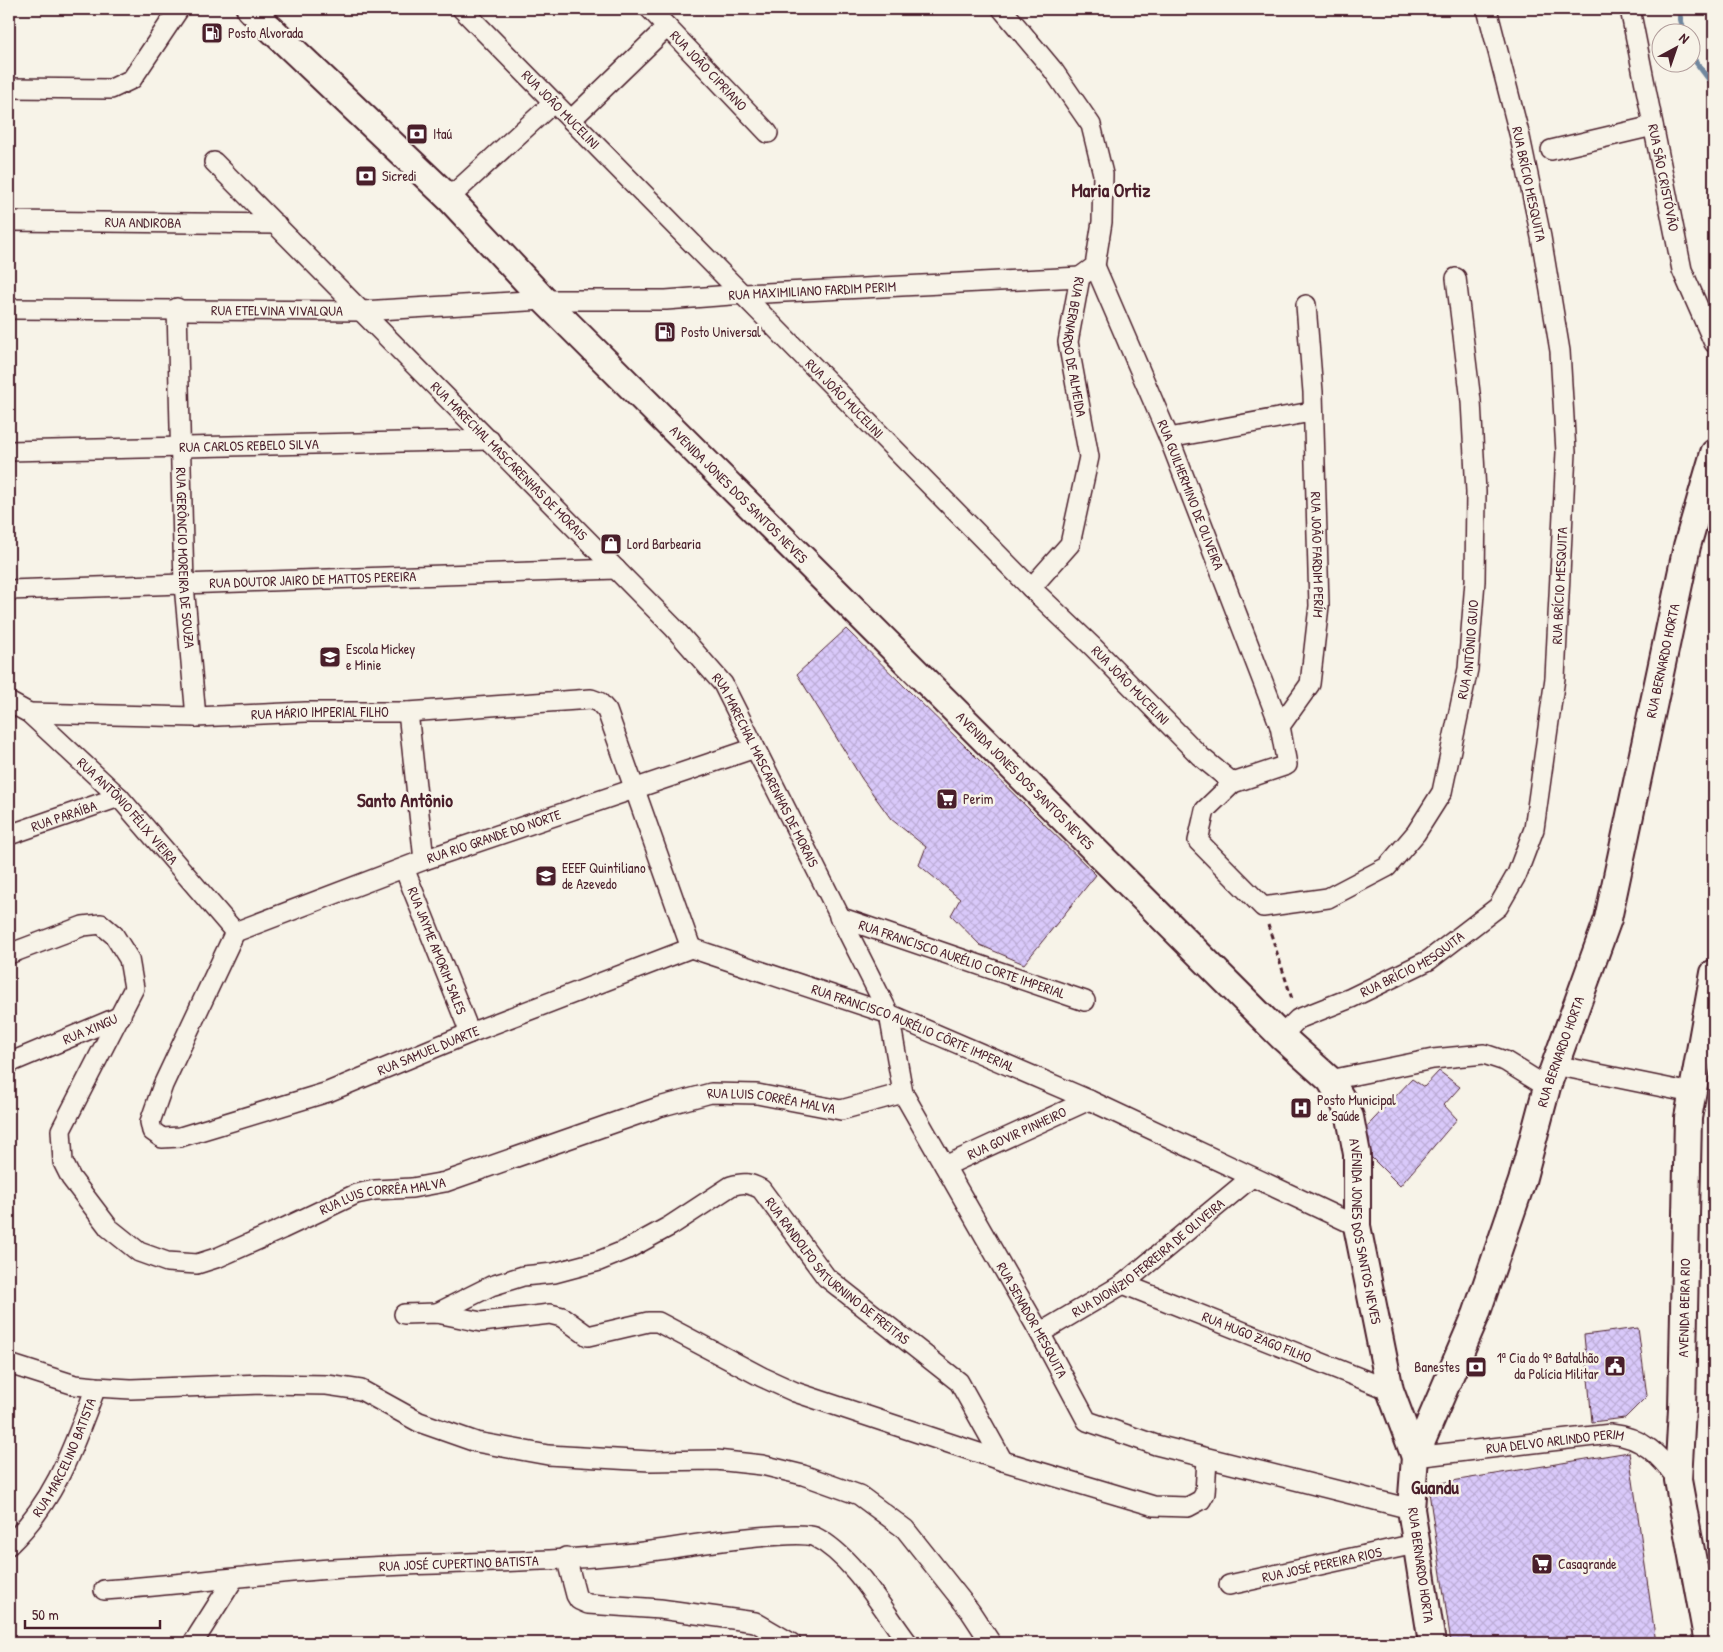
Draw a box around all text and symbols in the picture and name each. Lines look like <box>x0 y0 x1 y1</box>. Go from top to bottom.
fuel station icon: Posto Alvorada <box>200 21 224 45</box>
north arrow <box>1650 22 1700 72</box>
place label: Posto Alvorada <box>228 23 304 42</box>
street label: RUA JOÃO CIPRIANO <box>666 26 752 115</box>
text: N <box>1676 28 1694 48</box>
street label: RUA JOÃO MUCELINI <box>518 65 604 153</box>
bank icon: Itaú <box>405 122 429 146</box>
street label: RUA SÃO CRISTÓVÃO <box>1644 122 1684 233</box>
place label: Itaú <box>433 124 453 143</box>
street label: RUA BRÍCIO MESQUITA <box>1508 125 1551 243</box>
bank icon: Sicredi <box>354 164 378 188</box>
place label: Sicredi <box>382 166 417 185</box>
district label: Maria Ortiz <box>1072 177 1151 203</box>
street label: RUA ANDIROBA <box>105 212 182 232</box>
street label: RUA MAXIMILIANO FARDIM PERIM <box>728 276 896 304</box>
street label: RUA BERNARDO DE ALMEIDA <box>1059 276 1091 418</box>
street label: RUA ETELVINA VIVALQUA <box>211 300 343 320</box>
fuel station icon: Posto Universal <box>653 320 677 344</box>
place label: Posto Universal <box>681 322 761 341</box>
street label: RUA JOÃO MUCELINI <box>802 354 888 442</box>
street label: RUA MARECHAL MASCARENHAS DE MORAIS <box>427 377 592 544</box>
street label: RUA GUILHERMINO DE OLIVEIRA <box>1153 417 1229 572</box>
street label: AVENIDA JONES DOS SANTOS NEVES <box>666 421 813 568</box>
street label: RUA CARLOS REBELO SILVA <box>179 434 319 456</box>
street label: RUA GERÔNCIO MOREIRA DE SOUZA <box>172 467 200 649</box>
street label: RUA JOÃO FARDIM PERÍM <box>1307 491 1329 619</box>
street label: RUA BRÍCIO MESQUITA <box>1547 526 1571 645</box>
shop icon: Lord Barbearia <box>599 532 623 556</box>
place label: Lord Barbearia <box>627 534 701 553</box>
street label: RUA DOUTOR JAIRO DE MATTOS PEREIRA <box>209 566 417 592</box>
street label: RUA ANTÔNIO GUIO <box>1452 599 1482 701</box>
street label: RUA BERNARDO HORTA <box>1641 602 1684 719</box>
place label: Escola Mickey e Minie <box>346 639 415 674</box>
street label: RUA JOÃO MUCELINI <box>1088 641 1174 729</box>
school or university icon: Escola Mickey e Minie <box>318 645 342 669</box>
street label: RUA MARECHAL MASCARENHAS DE MORAIS <box>708 668 824 871</box>
street label: RUA MÁRIO IMPERIAL FILHO <box>251 702 389 723</box>
street label: AVENIDA JONES DOS SANTOS NEVES <box>952 707 1099 854</box>
street label: RUA ANTÔNIO FÉLIX VIEIRA <box>73 753 183 868</box>
district label: Santo Antônio <box>357 787 453 813</box>
supermarket icon: Perim <box>935 787 959 811</box>
place label: Perim <box>963 789 993 808</box>
street label: RUA PARAÍBA <box>28 795 99 836</box>
street label: RUA RIO GRANDE DO NORTE <box>424 804 563 867</box>
place label: EEEF Quintiliano de Azevedo <box>562 858 646 893</box>
school or university icon: EEEF Quintiliano de Azevedo <box>534 864 558 888</box>
street label: RUA JAYME AMORIM SALES <box>404 884 472 1017</box>
street label: RUA FRANCISCO AURÉLIO CORTE IMPERIAL <box>856 914 1068 1003</box>
street label: RUA BRÍCIO MESQUITA <box>1357 926 1468 1001</box>
street label: RUA FRANCISCO AURÉLIO CÔRTE IMPERIAL <box>809 979 1018 1076</box>
street label: RUA BERNARDO HORTA <box>1532 993 1588 1109</box>
street label: RUA XINGU <box>60 1008 121 1048</box>
street label: RUA SAMUEL DUARTE <box>374 1020 482 1079</box>
street label: RUA LUIS CORRÊA MALVA <box>705 1083 837 1118</box>
place label: Posto Municipal de Saúde <box>1317 1090 1396 1125</box>
hospital icon: Posto Municipal de Saúde <box>1289 1096 1313 1120</box>
street label: RUA GOVIR PINHEIRO <box>964 1102 1069 1164</box>
street label: AVENIDA JONES DOS SANTOS NEVES <box>1345 1136 1387 1326</box>
street label: RUA LUIS CORRÊA MALVA <box>316 1172 447 1219</box>
street label: RUA RANDOLFO SATURNINO DE FREITAS <box>761 1193 914 1349</box>
street label: RUA DIONÍZIO FERREIRA DE OLIVEIRA <box>1068 1194 1228 1321</box>
street label: AVENIDA BEIRA RIO <box>1673 1258 1694 1358</box>
street label: RUA SENADOR MESQUITA <box>993 1259 1072 1381</box>
street label: RUA HUGO ZAGO FILHO <box>1200 1306 1315 1367</box>
place label: 1ª Cia do 9º Batalhão da Polícia Militar <box>1497 1348 1600 1383</box>
public building icon: 1ª Cia do 9º Batalhão da Polícia Militar <box>1603 1354 1627 1378</box>
bank icon: Banestes <box>1464 1355 1488 1379</box>
place label: Banestes <box>1414 1357 1460 1376</box>
street label: RUA MARCELINO BATISTA <box>27 1395 100 1520</box>
street label: RUA DELVO ARLINDO PERIM <box>1485 1424 1626 1458</box>
district label: Guandu <box>1411 1474 1459 1500</box>
street label: RUA BERNARDO HORTA <box>1404 1506 1439 1624</box>
street label: RUA JOSÉ PEREIRA RIOS <box>1260 1542 1384 1586</box>
street label: RUA JOSÉ CUPERTINO BATISTA <box>379 1550 539 1575</box>
supermarket icon: Casagrande <box>1530 1552 1554 1576</box>
place label: Casagrande <box>1558 1554 1617 1574</box>
scale bar <box>25 1597 160 1629</box>
text: 50 m <box>32 1604 59 1625</box>

